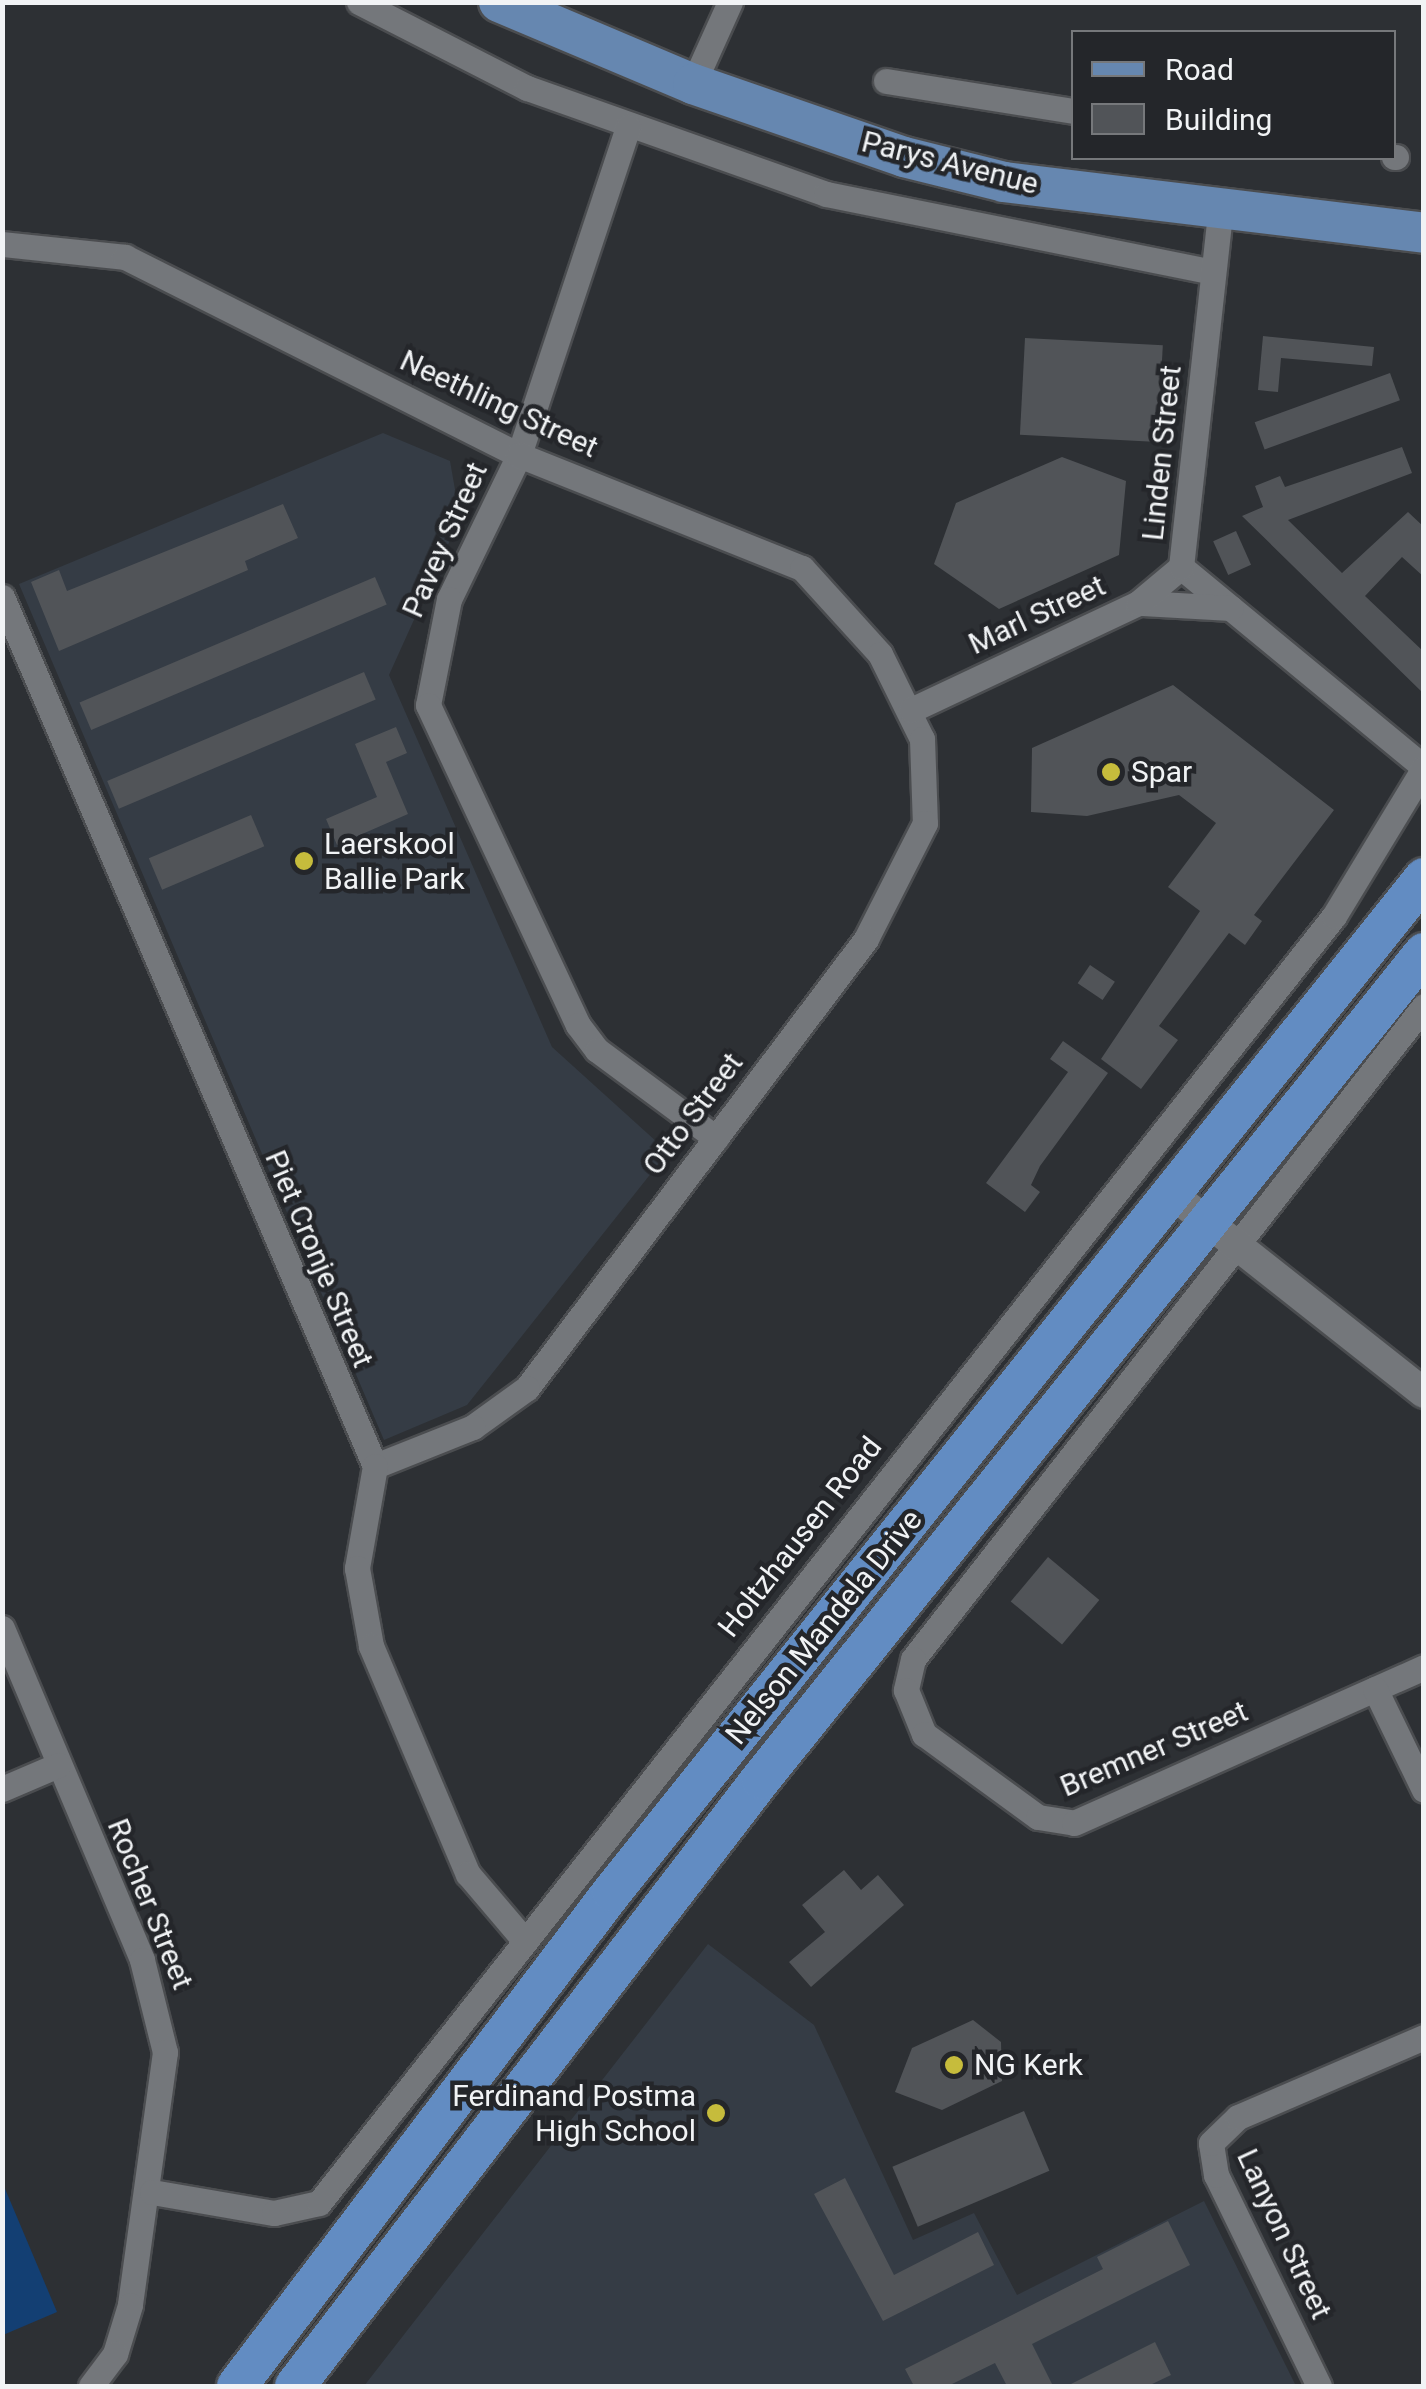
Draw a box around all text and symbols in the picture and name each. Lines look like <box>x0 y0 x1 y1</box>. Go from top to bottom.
legend <box>1071 30 1396 160</box>
text: Road <box>1165 52 1234 87</box>
text: Building <box>1165 102 1272 137</box>
street label: Parys Avenue <box>858 124 1042 202</box>
street label: Neethling Street <box>394 342 604 466</box>
street label: Linden Street <box>1135 364 1189 542</box>
street label: Pavey Street <box>395 457 495 623</box>
street label: Marl Street <box>963 568 1111 662</box>
place label: Spar <box>1131 754 1192 790</box>
marker: Spar <box>1100 761 1122 783</box>
place label: Laerskool Ballie Park <box>324 826 465 896</box>
marker: Laerskool Ballie Park <box>293 850 315 872</box>
street label: Otto Street <box>635 1046 751 1182</box>
street label: Piet Cronje Street <box>257 1145 381 1373</box>
street label: Holtzhausen Road <box>711 1430 889 1644</box>
street label: Nelson Mandela Drive <box>718 1502 930 1752</box>
street label: Bremner Street <box>1055 1693 1253 1805</box>
street label: Rocher Street <box>100 1814 200 1994</box>
place label: NG Kerk <box>974 2047 1083 2083</box>
marker: NG Kerk <box>943 2054 965 2076</box>
place label: Ferdinand Postma High School <box>452 2078 696 2148</box>
marker: Ferdinand Postma High School <box>705 2102 727 2124</box>
street label: Lanyon Street <box>1229 2143 1339 2325</box>

